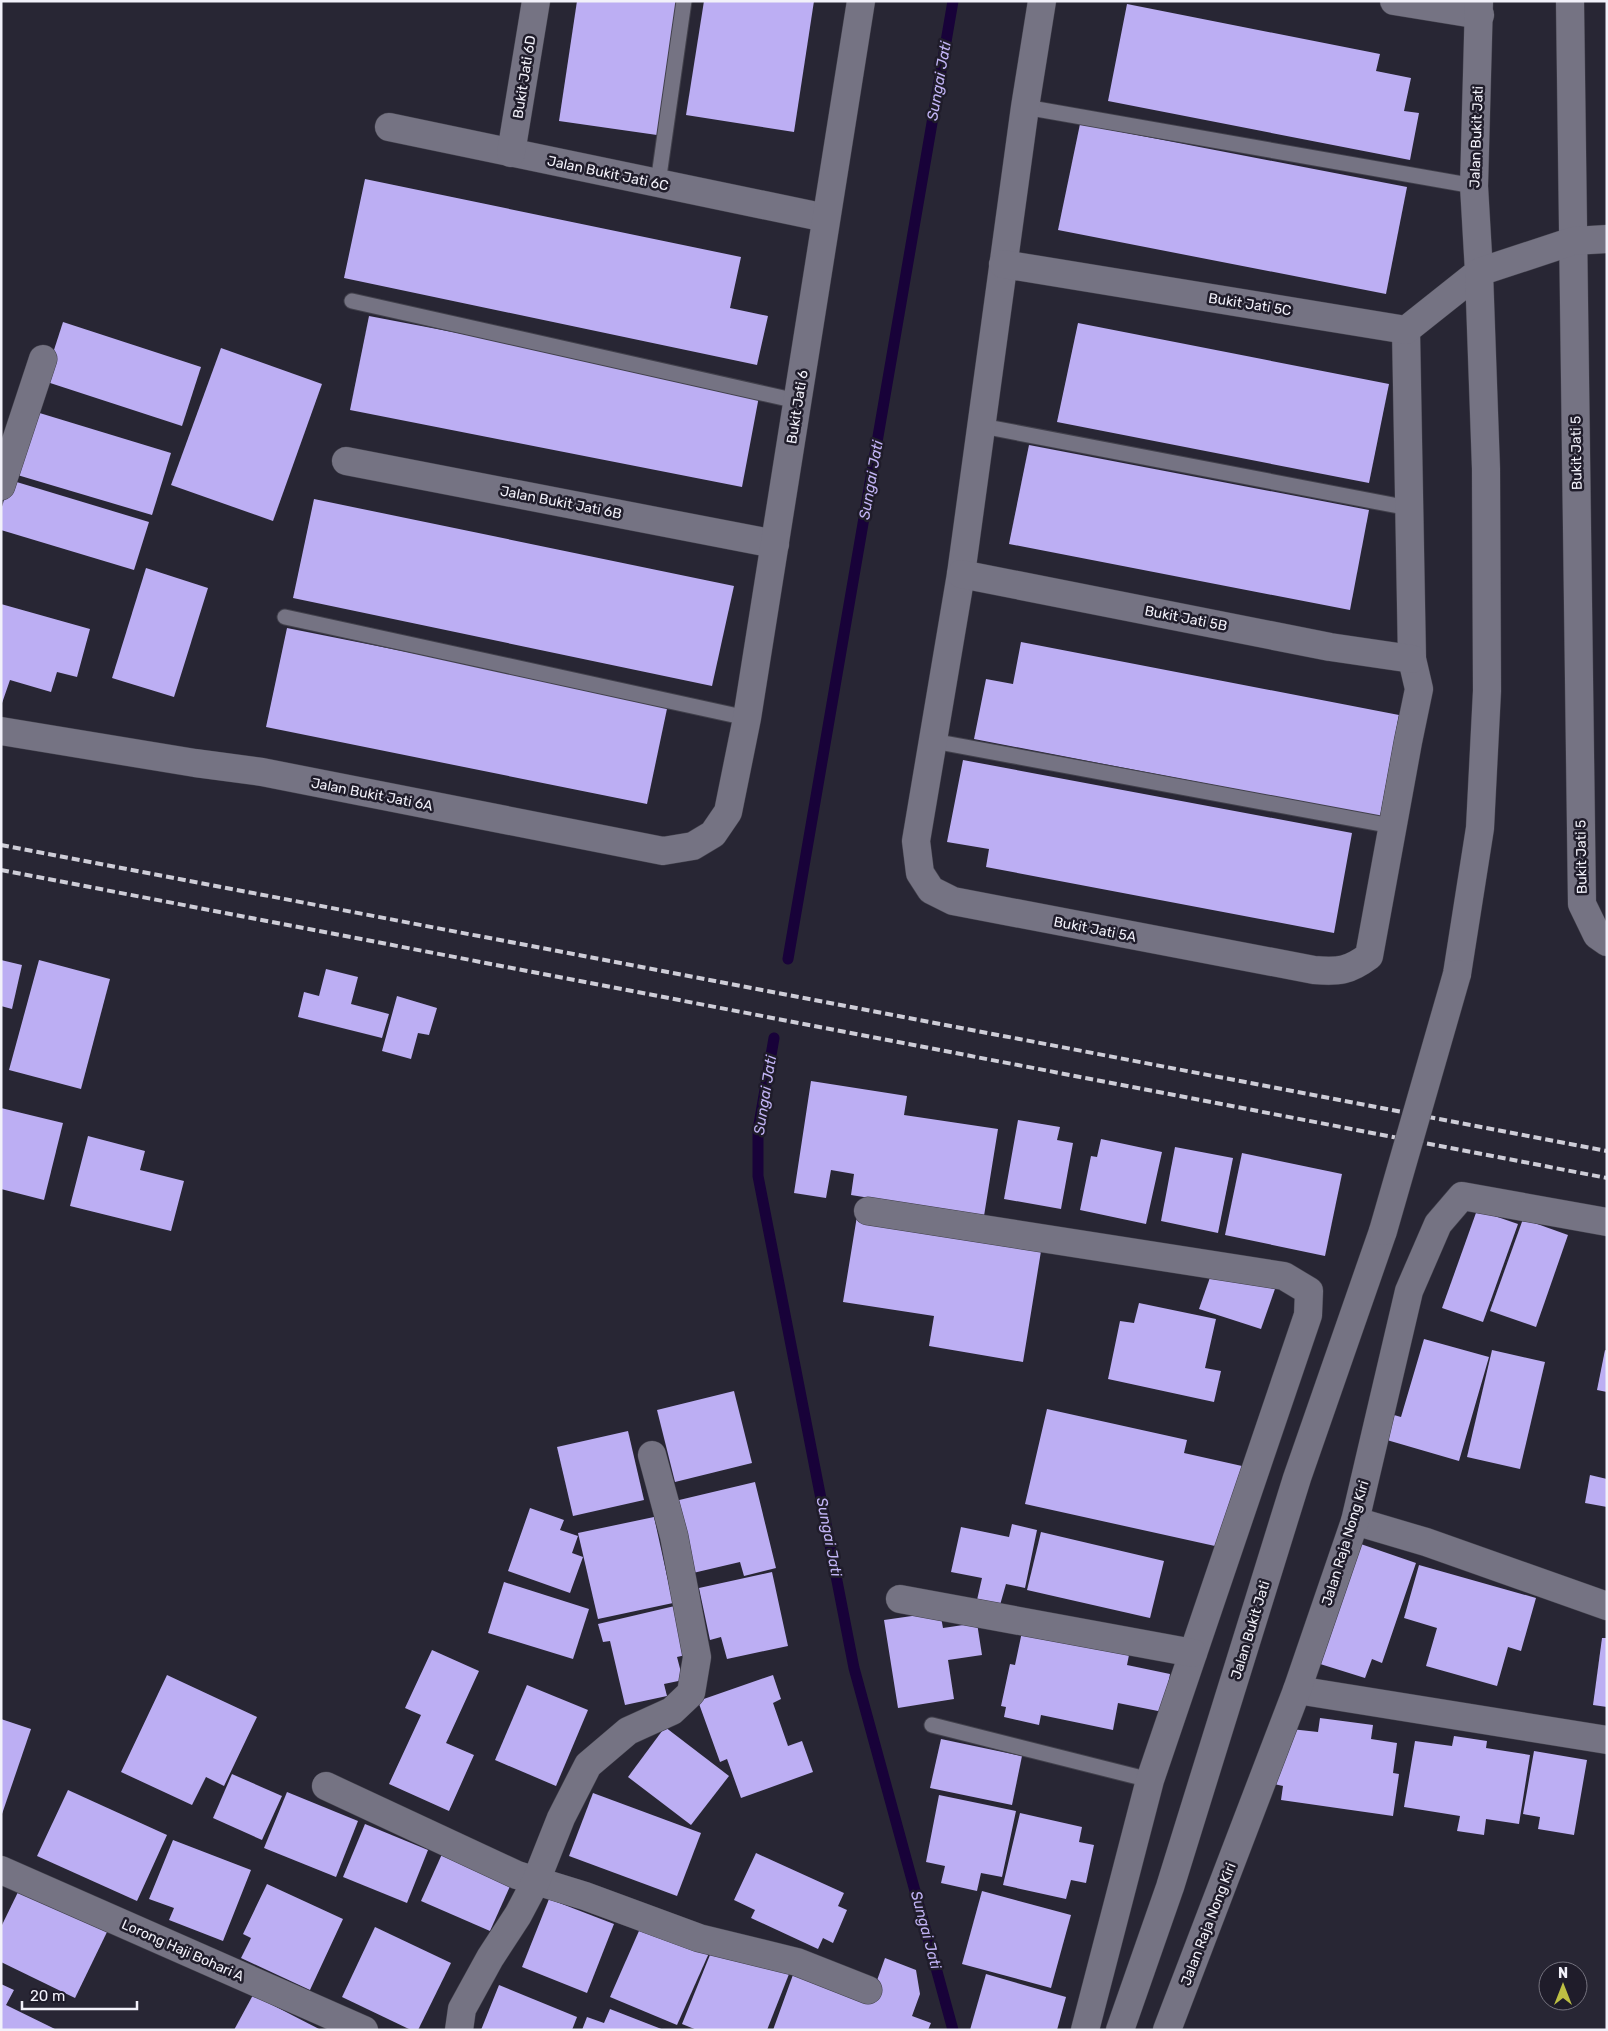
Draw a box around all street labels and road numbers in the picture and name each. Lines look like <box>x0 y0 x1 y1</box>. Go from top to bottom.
street label: Bukit Jati 6D <box>510 34 539 120</box>
street label: Jalan Bukit Jati <box>1466 86 1487 188</box>
street label: Jalan Bukit Jati 6C <box>546 152 670 195</box>
street label: Bukit Jati 5C <box>1207 290 1293 319</box>
street label: Bukit Jati 6 <box>783 369 812 445</box>
street label: Bukit Jati 5 <box>1567 416 1586 490</box>
street label: Jalan Bukit Jati 6B <box>499 482 623 523</box>
street label: Bukit Jati 5B <box>1143 602 1229 635</box>
street label: Jalan Bukit Jati 6A <box>310 774 435 815</box>
street label: Bukit Jati 5 <box>1572 820 1591 894</box>
street label: Bukit Jati 5A <box>1052 913 1138 946</box>
street label: Jalan Raja Nong Kiri <box>1318 1479 1373 1608</box>
street label: Jalan Bukit Jati <box>1227 1579 1274 1682</box>
street label: Jalan Raja Nong Kiri <box>1177 1861 1240 1988</box>
street label: Lorong Haji Bohari A <box>119 1916 247 1985</box>

